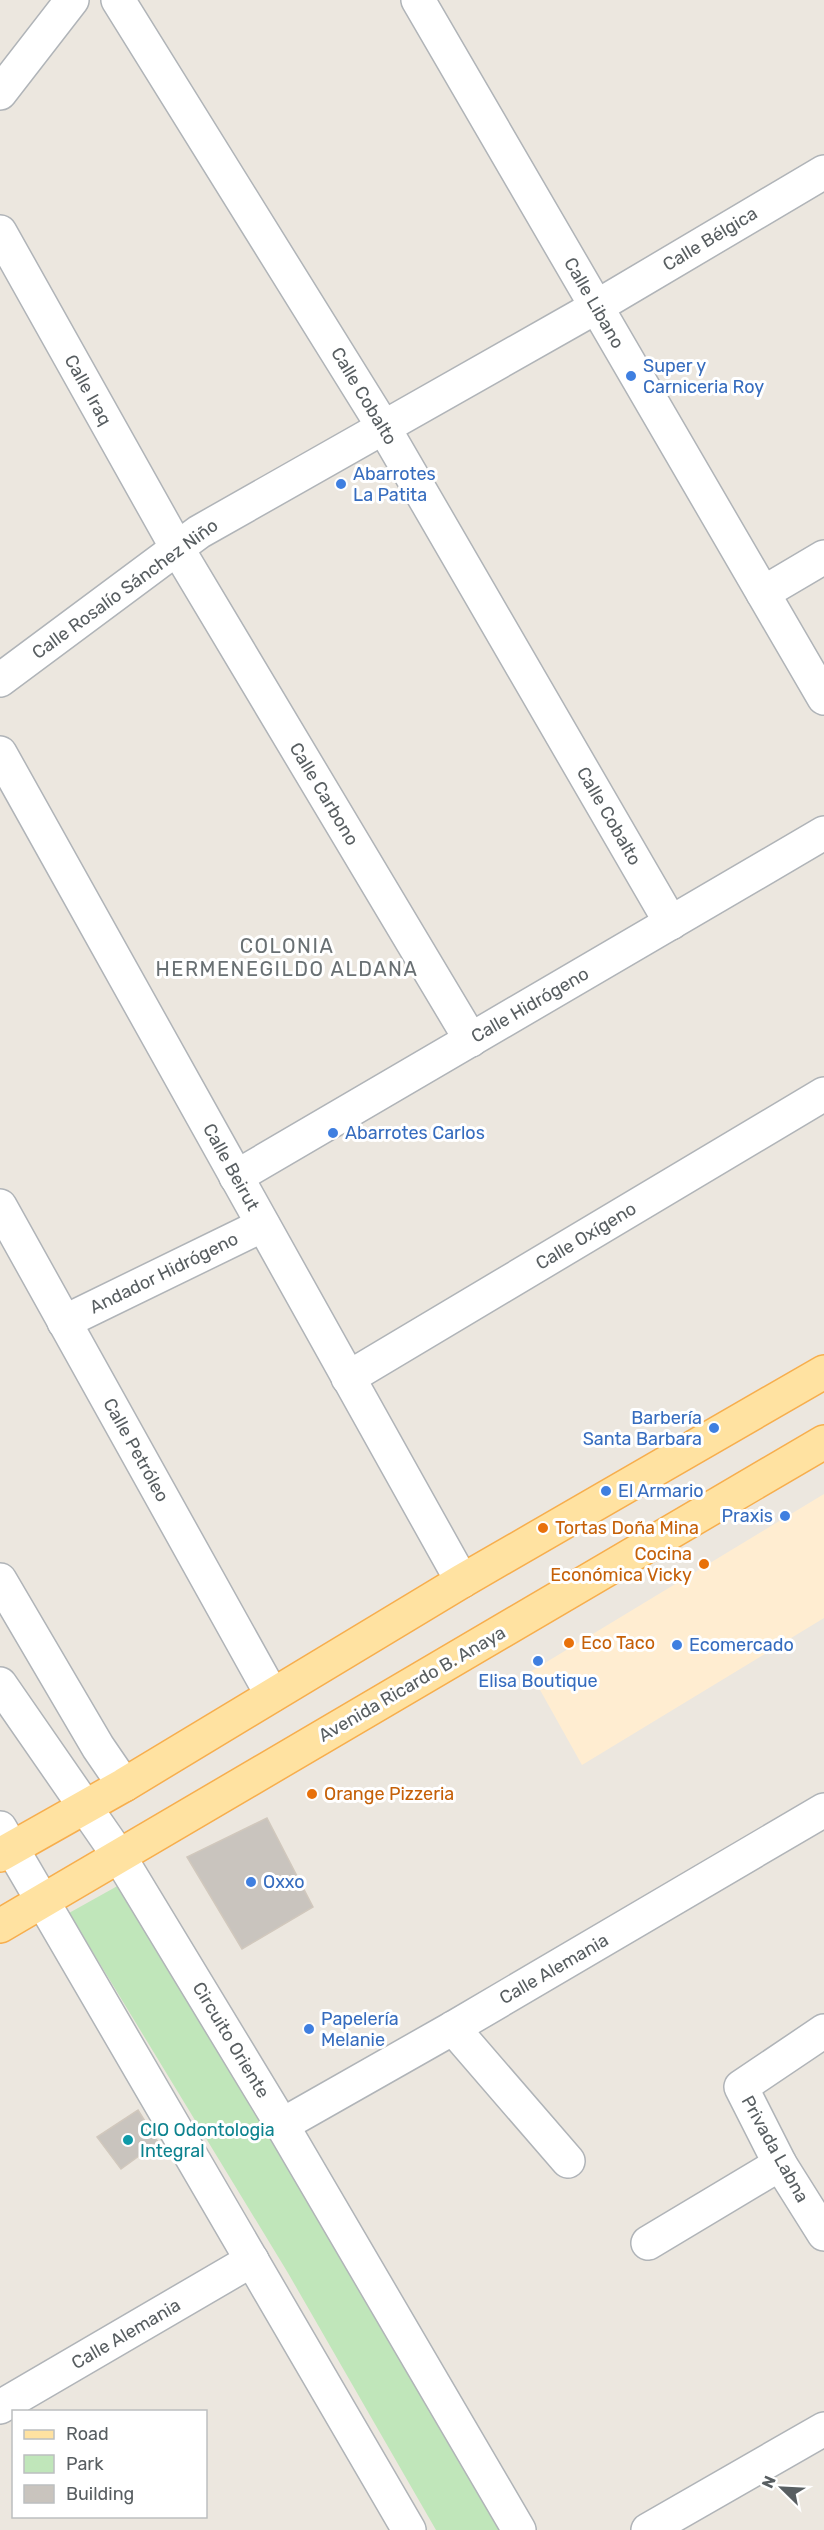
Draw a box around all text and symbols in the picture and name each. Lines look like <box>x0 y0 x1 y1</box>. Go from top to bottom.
street label: Calle Bélgica <box>659 202 761 276</box>
street label: Calle Libano <box>559 254 629 352</box>
street label: Calle Cobalto <box>326 343 402 449</box>
street label: Calle Iraq <box>60 351 116 429</box>
place label: Super y Carniceria Roy <box>643 355 764 398</box>
marker: Super y Carniceria Roy <box>624 369 638 383</box>
place label: Abarrotes La Patita <box>353 463 436 506</box>
marker: Abarrotes La Patita <box>334 477 348 491</box>
street label: Calle Rosalío Sánchez Niño <box>28 514 222 664</box>
street label: Calle Carbono <box>285 739 363 849</box>
street label: Calle Cobalto <box>572 763 646 869</box>
district label: COLONIA HERMENEGILDO ALDANA <box>156 934 418 981</box>
street label: Calle Hidrógeno <box>467 962 593 1048</box>
street label: Calle Beirut <box>198 1120 264 1214</box>
place label: Abarrotes Carlos <box>345 1122 485 1144</box>
marker: Abarrotes Carlos <box>326 1126 340 1140</box>
street label: Calle Oxígeno <box>532 1197 640 1275</box>
street label: Andador Hidrógeno <box>86 1227 242 1319</box>
street label: Calle Petróleo <box>98 1394 174 1506</box>
place label: Barbería Santa Barbara <box>583 1407 702 1450</box>
marker: Barbería Santa Barbara <box>707 1421 721 1435</box>
place label: El Armario <box>618 1480 704 1502</box>
marker: El Armario <box>599 1484 613 1498</box>
place label: Praxis <box>722 1505 773 1527</box>
marker: Praxis <box>778 1509 792 1523</box>
place label: Tortas Doña Mina <box>555 1517 699 1539</box>
marker: Tortas Doña Mina <box>536 1521 550 1535</box>
place label: Cocina Económica Vicky <box>550 1543 692 1586</box>
marker: Cocina Económica Vicky <box>697 1557 711 1571</box>
street label: Avenida Ricardo B. Anaya <box>315 1621 509 1747</box>
place label: Eco Taco <box>581 1632 655 1654</box>
place label: Ecomercado <box>689 1634 794 1656</box>
marker: Eco Taco <box>562 1636 576 1650</box>
marker: Ecomercado <box>670 1638 684 1652</box>
marker: Elisa Boutique <box>531 1654 545 1668</box>
place label: Elisa Boutique <box>478 1670 598 1692</box>
place label: Orange Pizzeria <box>324 1783 454 1805</box>
marker: Orange Pizzeria <box>305 1787 319 1801</box>
place label: Oxxo <box>263 1871 305 1893</box>
marker: Oxxo <box>244 1875 258 1889</box>
street label: Calle Alemania <box>496 1929 612 2009</box>
street label: Circuito Oriente <box>188 1978 274 2102</box>
place label: Papelería Melanie <box>321 2008 399 2051</box>
marker: Papelería Melanie <box>302 2022 316 2036</box>
street label: Privada Labna <box>737 2092 813 2206</box>
place label: CIO Odontologia Integral <box>140 2119 275 2162</box>
marker: CIO Odontologia Integral <box>121 2133 135 2147</box>
street label: Calle Alemania <box>68 2294 184 2374</box>
legend <box>12 2410 207 2518</box>
text: Road <box>66 2423 109 2445</box>
text: Park <box>66 2453 104 2475</box>
north arrow <box>752 2458 812 2518</box>
text: N <box>758 2473 780 2491</box>
text: Building <box>66 2483 134 2505</box>

